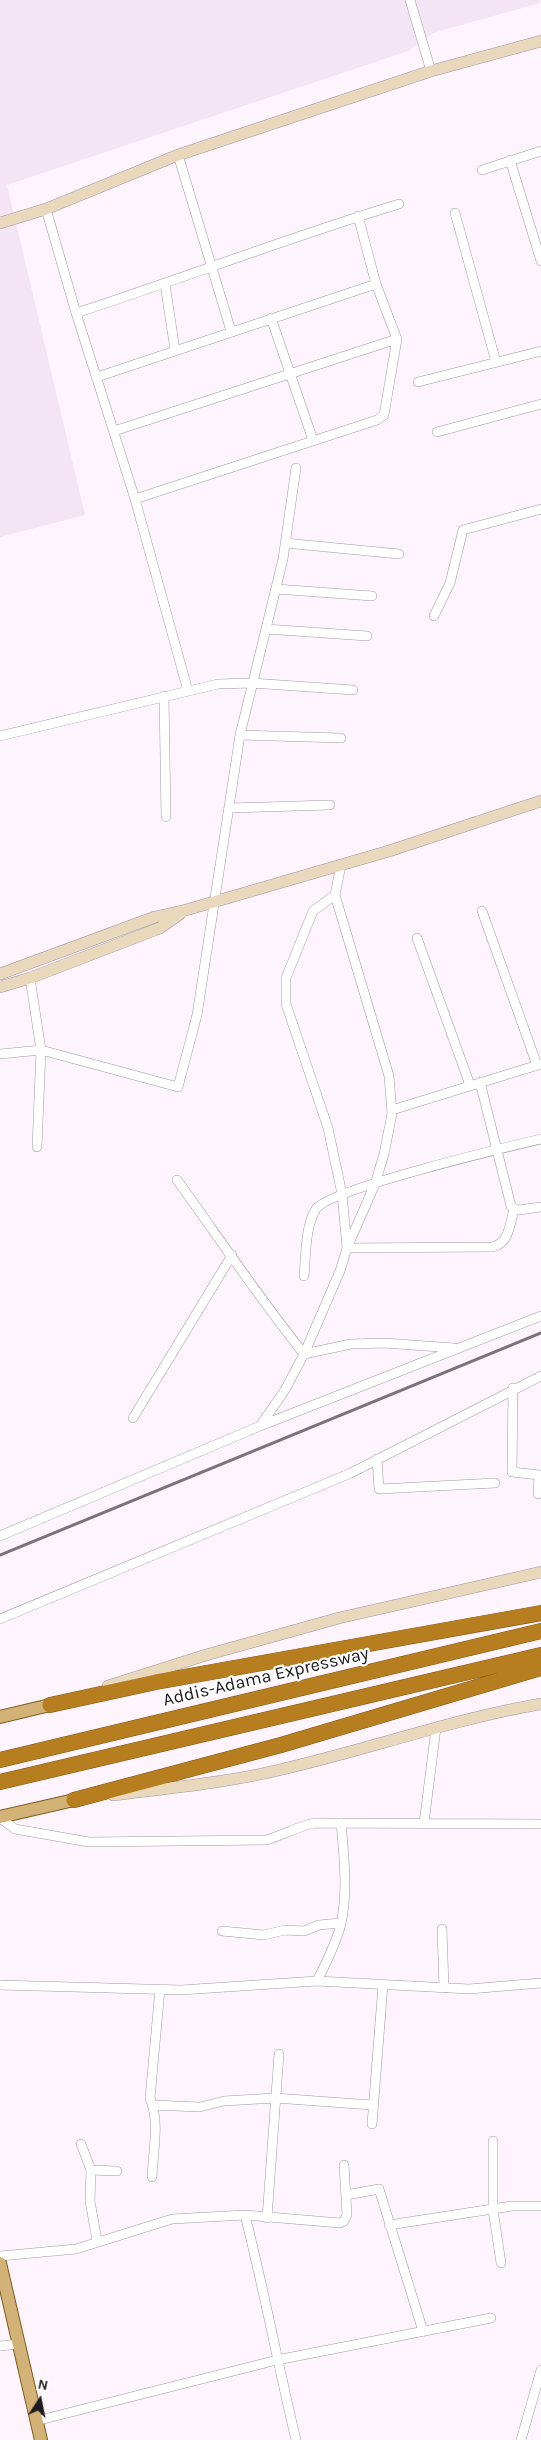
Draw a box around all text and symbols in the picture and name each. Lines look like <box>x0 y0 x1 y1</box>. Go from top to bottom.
street label: Addis-Adama Expressway <box>161 1643 371 1711</box>
north arrow <box>15 2375 65 2425</box>
text: N <box>36 2375 50 2394</box>

